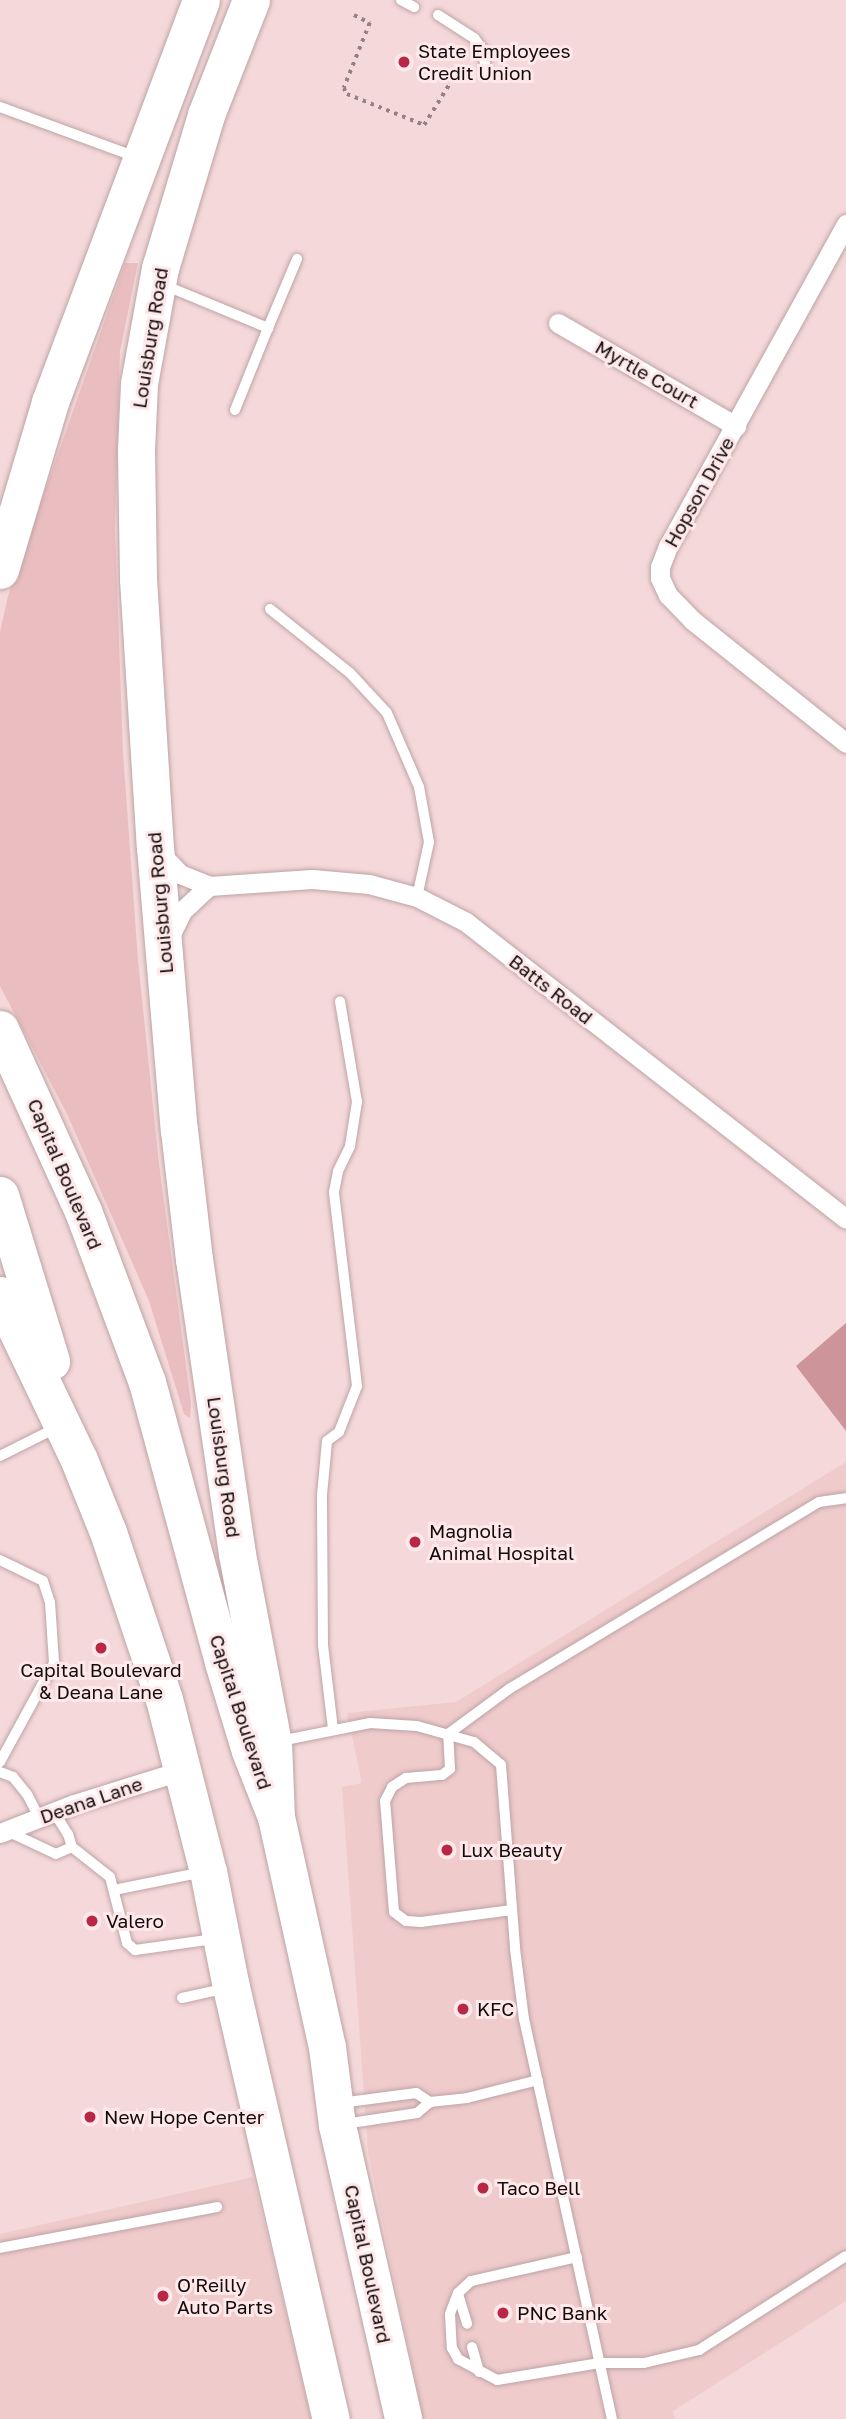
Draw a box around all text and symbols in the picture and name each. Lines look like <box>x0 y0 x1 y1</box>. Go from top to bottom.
place label: State Employees Credit Union <box>418 40 571 84</box>
marker: State Employees Credit Union <box>396 54 412 70</box>
street label: Louisburg Road <box>128 266 172 410</box>
street label: Myrtle Court <box>591 335 703 413</box>
street label: Hopson Drive <box>659 433 739 551</box>
street label: Louisburg Road <box>142 831 178 975</box>
street label: Batts Road <box>505 949 597 1029</box>
street label: Capital Boulevard <box>23 1095 107 1253</box>
street label: Louisburg Road <box>203 1395 245 1539</box>
place label: Magnolia Animal Hospital <box>429 1520 574 1564</box>
marker: Magnolia Animal Hospital <box>407 1534 423 1550</box>
street label: Capital Boulevard <box>205 1632 277 1792</box>
marker: Capital Boulevard & Deana Lane <box>93 1640 109 1656</box>
place label: Capital Boulevard & Deana Lane <box>20 1659 182 1703</box>
street label: Deana Lane <box>37 1772 145 1828</box>
place label: Lux Beauty <box>461 1839 563 1861</box>
marker: Lux Beauty <box>439 1842 455 1858</box>
place label: Valero <box>106 1910 164 1932</box>
marker: Valero <box>84 1913 100 1929</box>
place label: KFC <box>477 1998 514 2020</box>
marker: KFC <box>455 2001 471 2017</box>
place label: New Hope Center <box>104 2106 264 2128</box>
marker: New Hope Center <box>82 2109 98 2125</box>
place label: Taco Bell <box>497 2177 580 2199</box>
marker: Taco Bell <box>475 2180 491 2196</box>
street label: Capital Boulevard <box>340 2183 396 2345</box>
place label: O'Reilly Auto Parts <box>177 2274 273 2318</box>
marker: O'Reilly Auto Parts <box>155 2288 171 2304</box>
place label: PNC Bank <box>517 2302 607 2324</box>
marker: PNC Bank <box>495 2305 511 2321</box>

